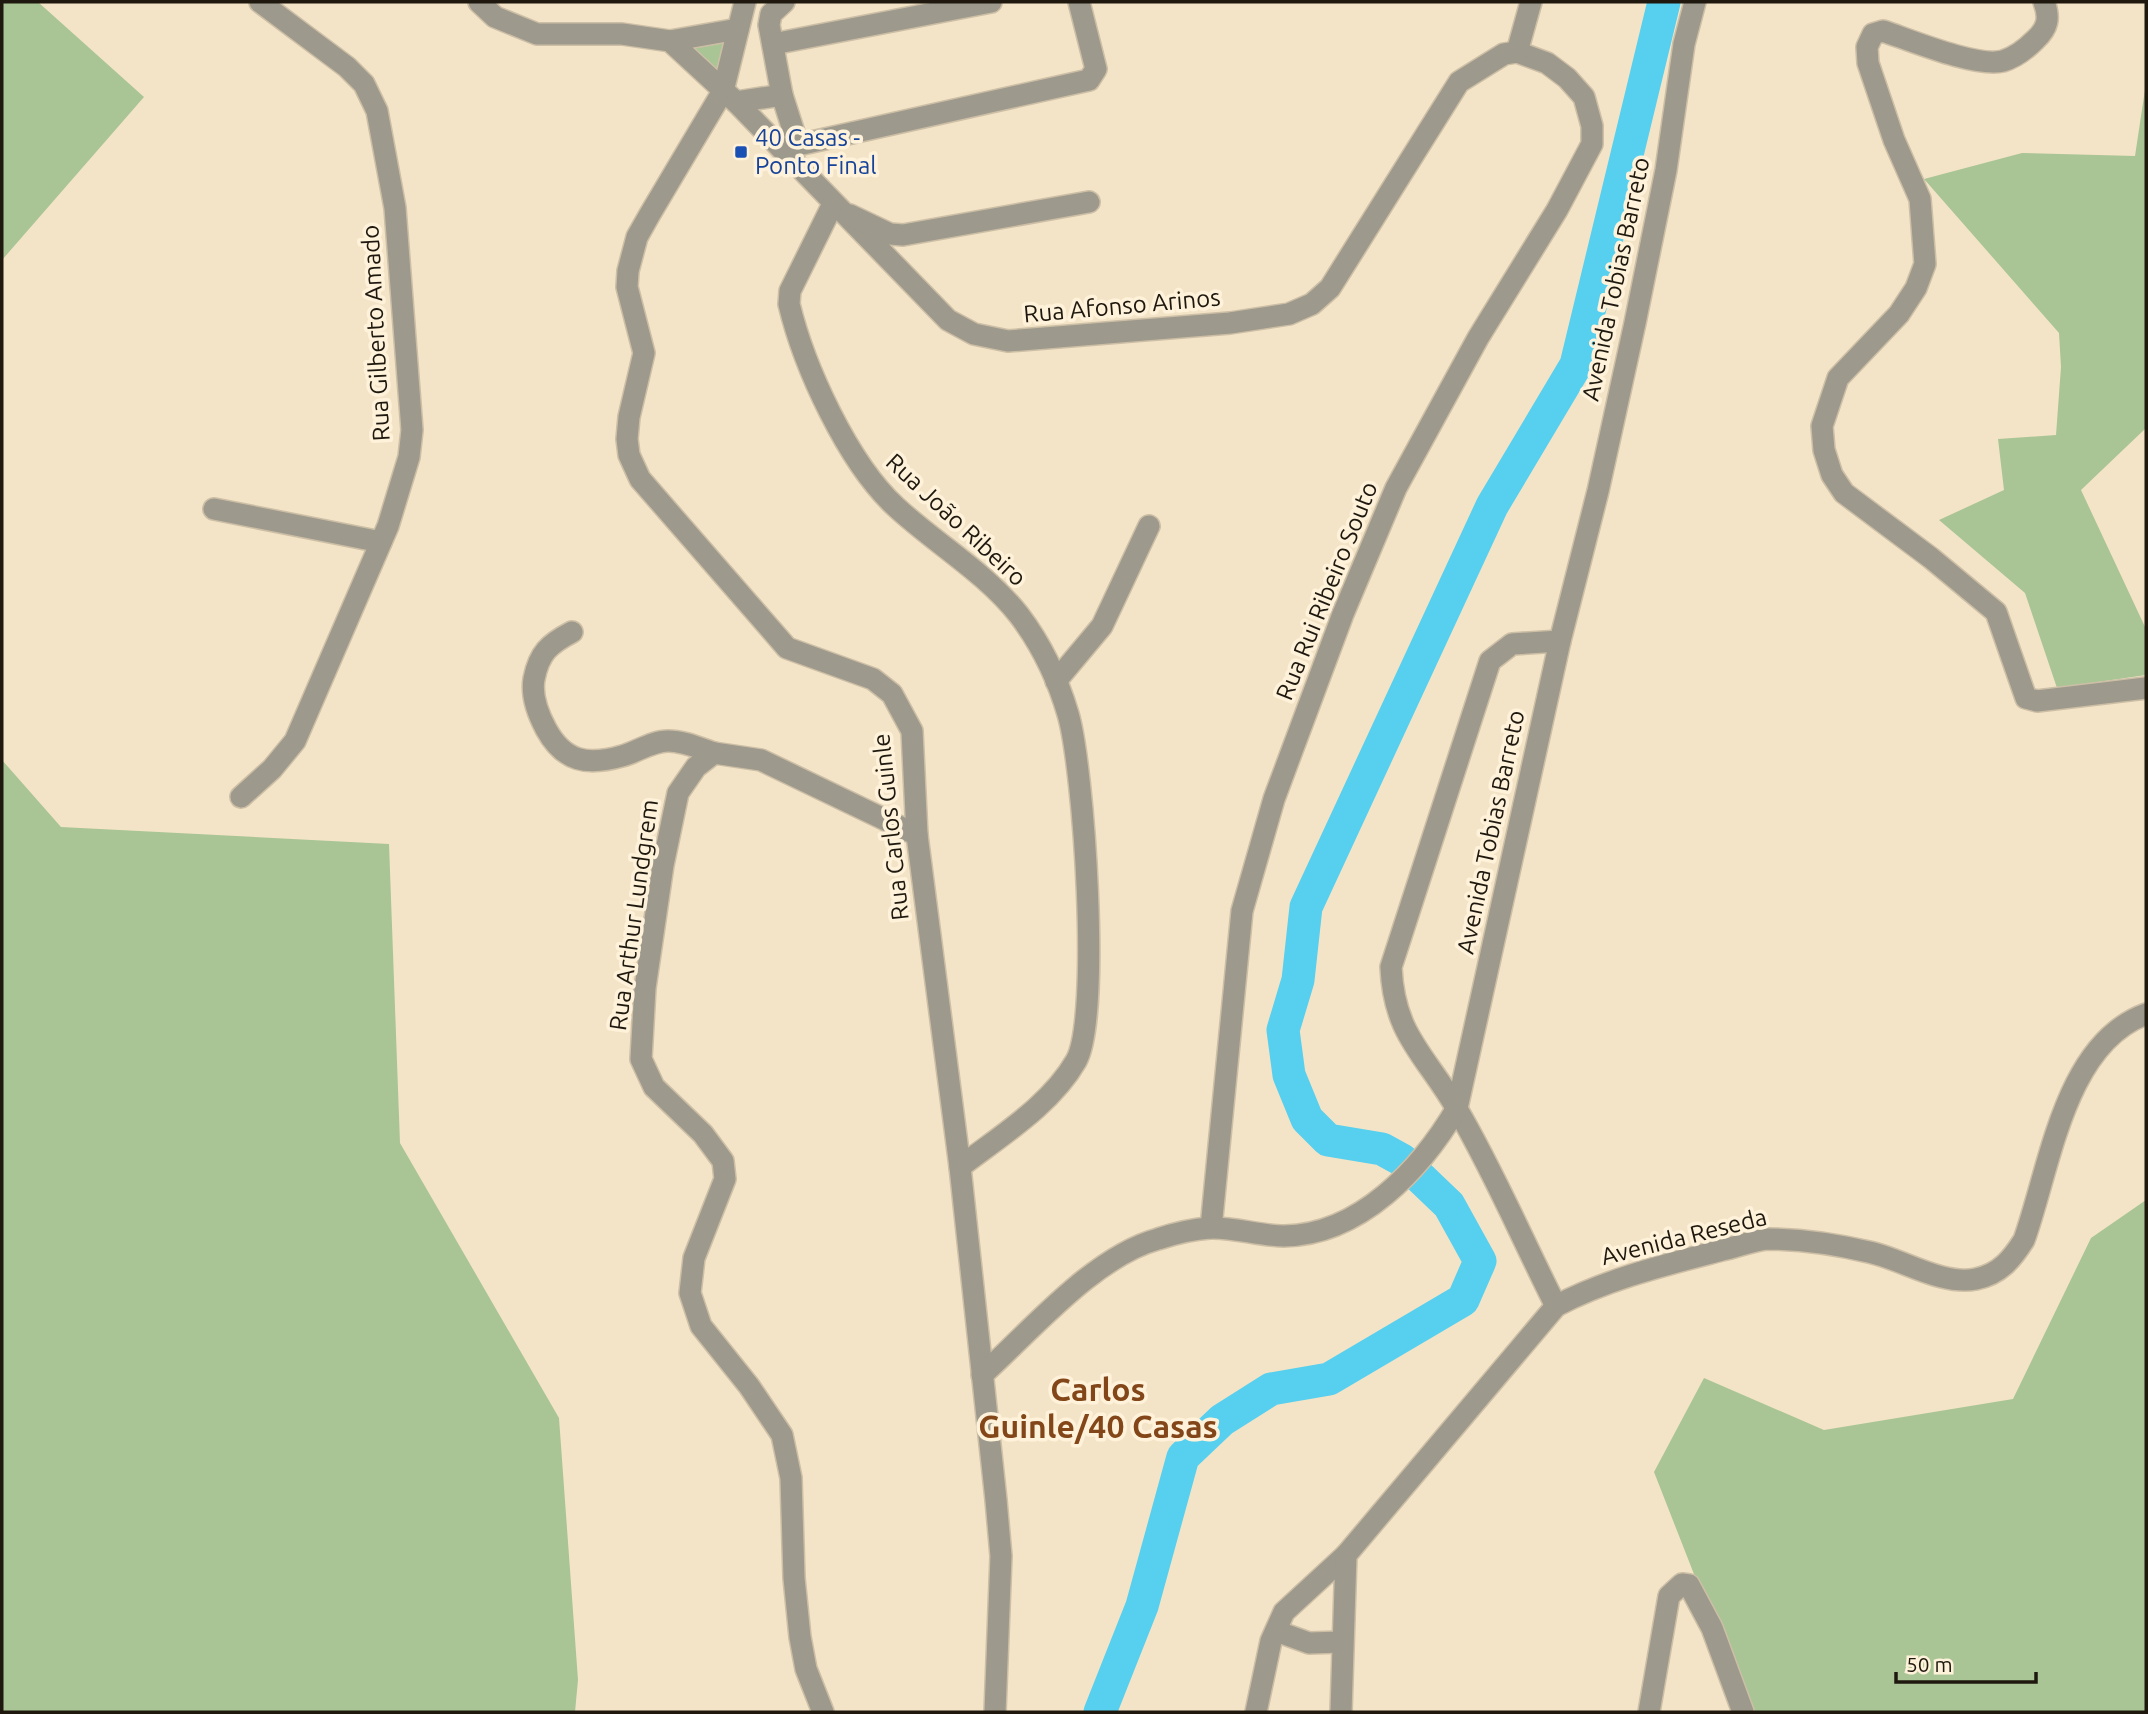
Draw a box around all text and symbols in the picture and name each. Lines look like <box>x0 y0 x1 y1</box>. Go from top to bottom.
place label: 40 Casas - Ponto Final <box>755 124 877 179</box>
marker: 40 Casas - Ponto Final <box>733 144 749 160</box>
street label: Avenida Tobias Barreto <box>1576 155 1655 403</box>
street label: Rua Gilberto Amado <box>356 224 395 442</box>
street label: Rua Afonso Arinos <box>1022 283 1222 328</box>
street label: Rua João Ribeiro <box>881 448 1032 591</box>
street label: Rua Rui Ribeiro Souto <box>1270 478 1383 704</box>
street label: Avenida Tobias Barreto <box>1451 708 1530 956</box>
street label: Rua Carlos Guinle <box>867 732 914 922</box>
street label: Rua Arthur Lundgrem <box>604 798 663 1032</box>
street label: Avenida Reseda <box>1598 1203 1770 1270</box>
district label: Carlos Guinle/40 Casas <box>978 1371 1218 1444</box>
scale bar <box>1896 1640 2036 1684</box>
text: 50 m <box>1906 1652 1953 1676</box>

